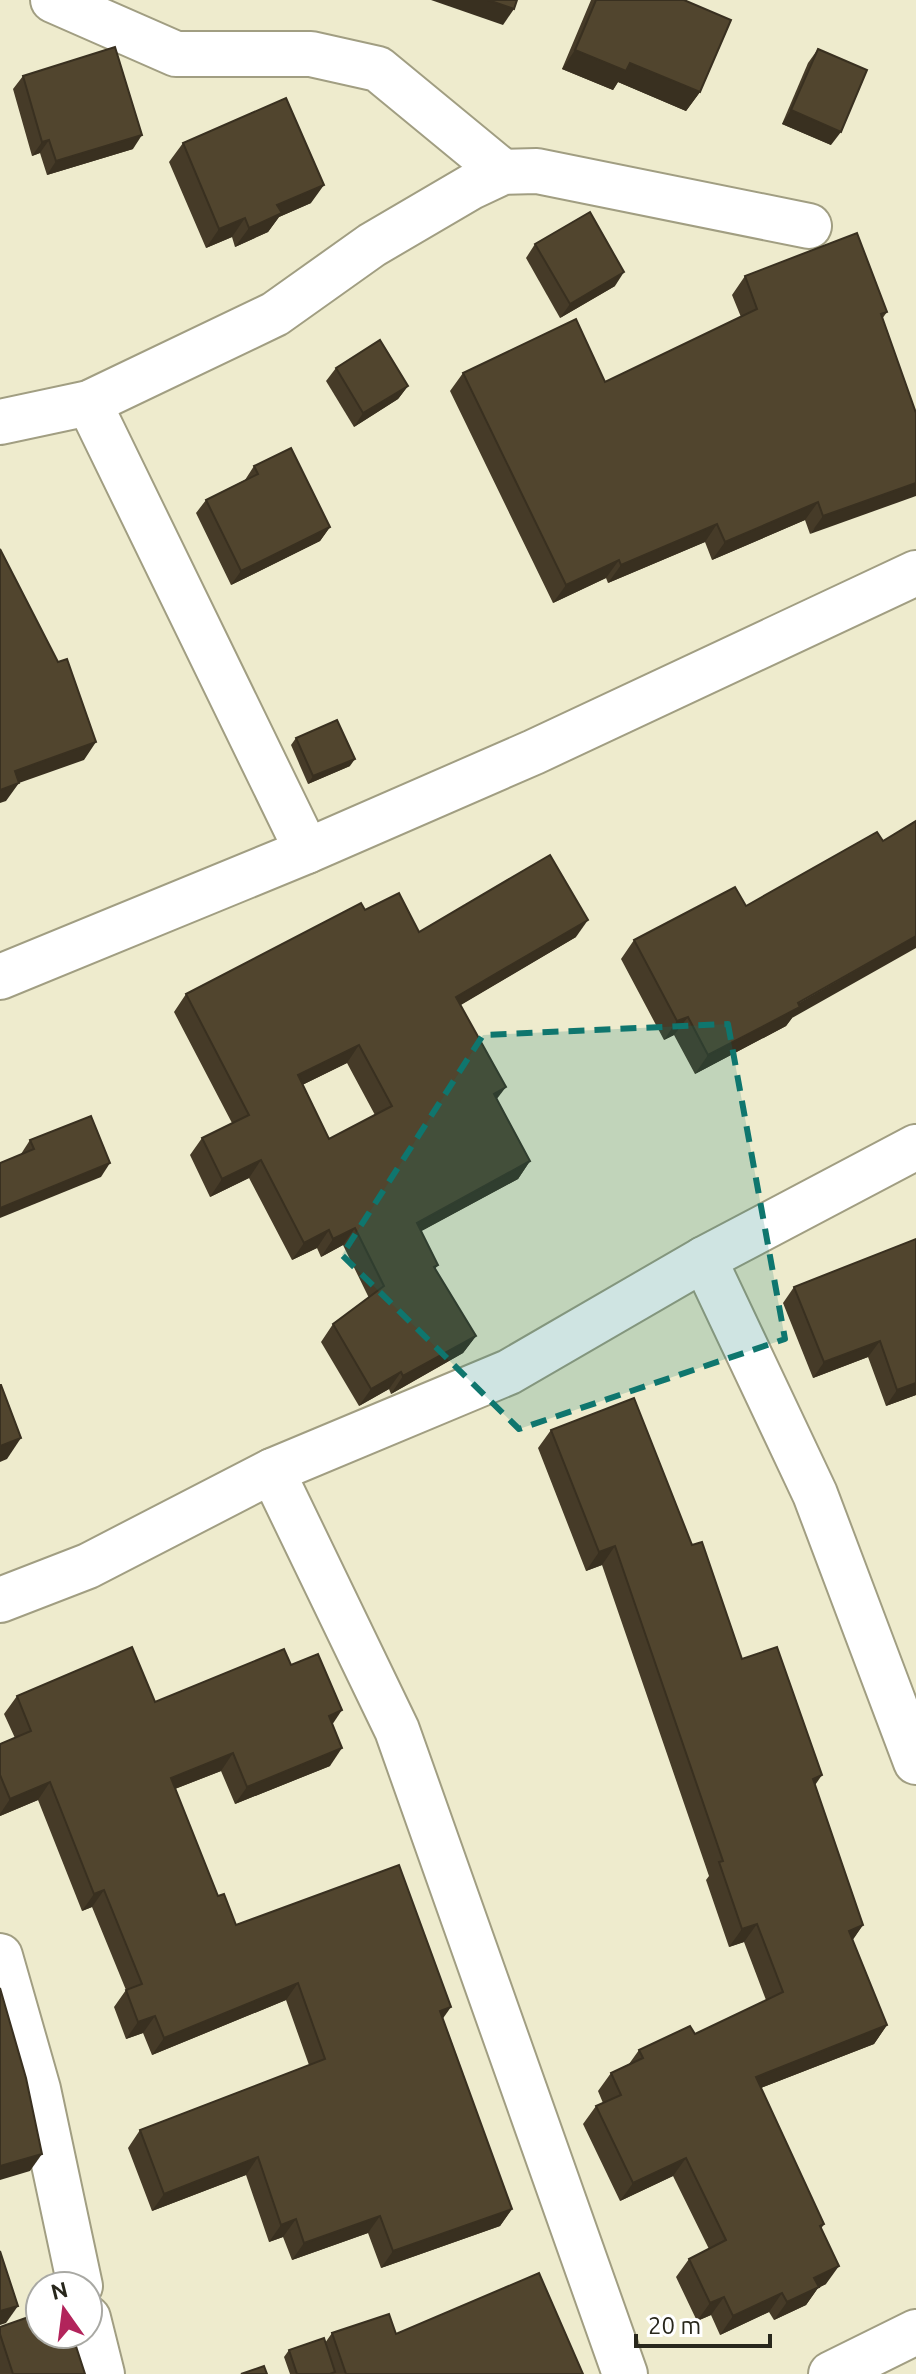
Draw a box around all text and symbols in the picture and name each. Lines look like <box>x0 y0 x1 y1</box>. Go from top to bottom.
north arrow <box>24 2270 104 2350</box>
text: N <box>48 2276 70 2304</box>
scale bar <box>636 2298 770 2348</box>
text: 20 m <box>648 2312 701 2339</box>

